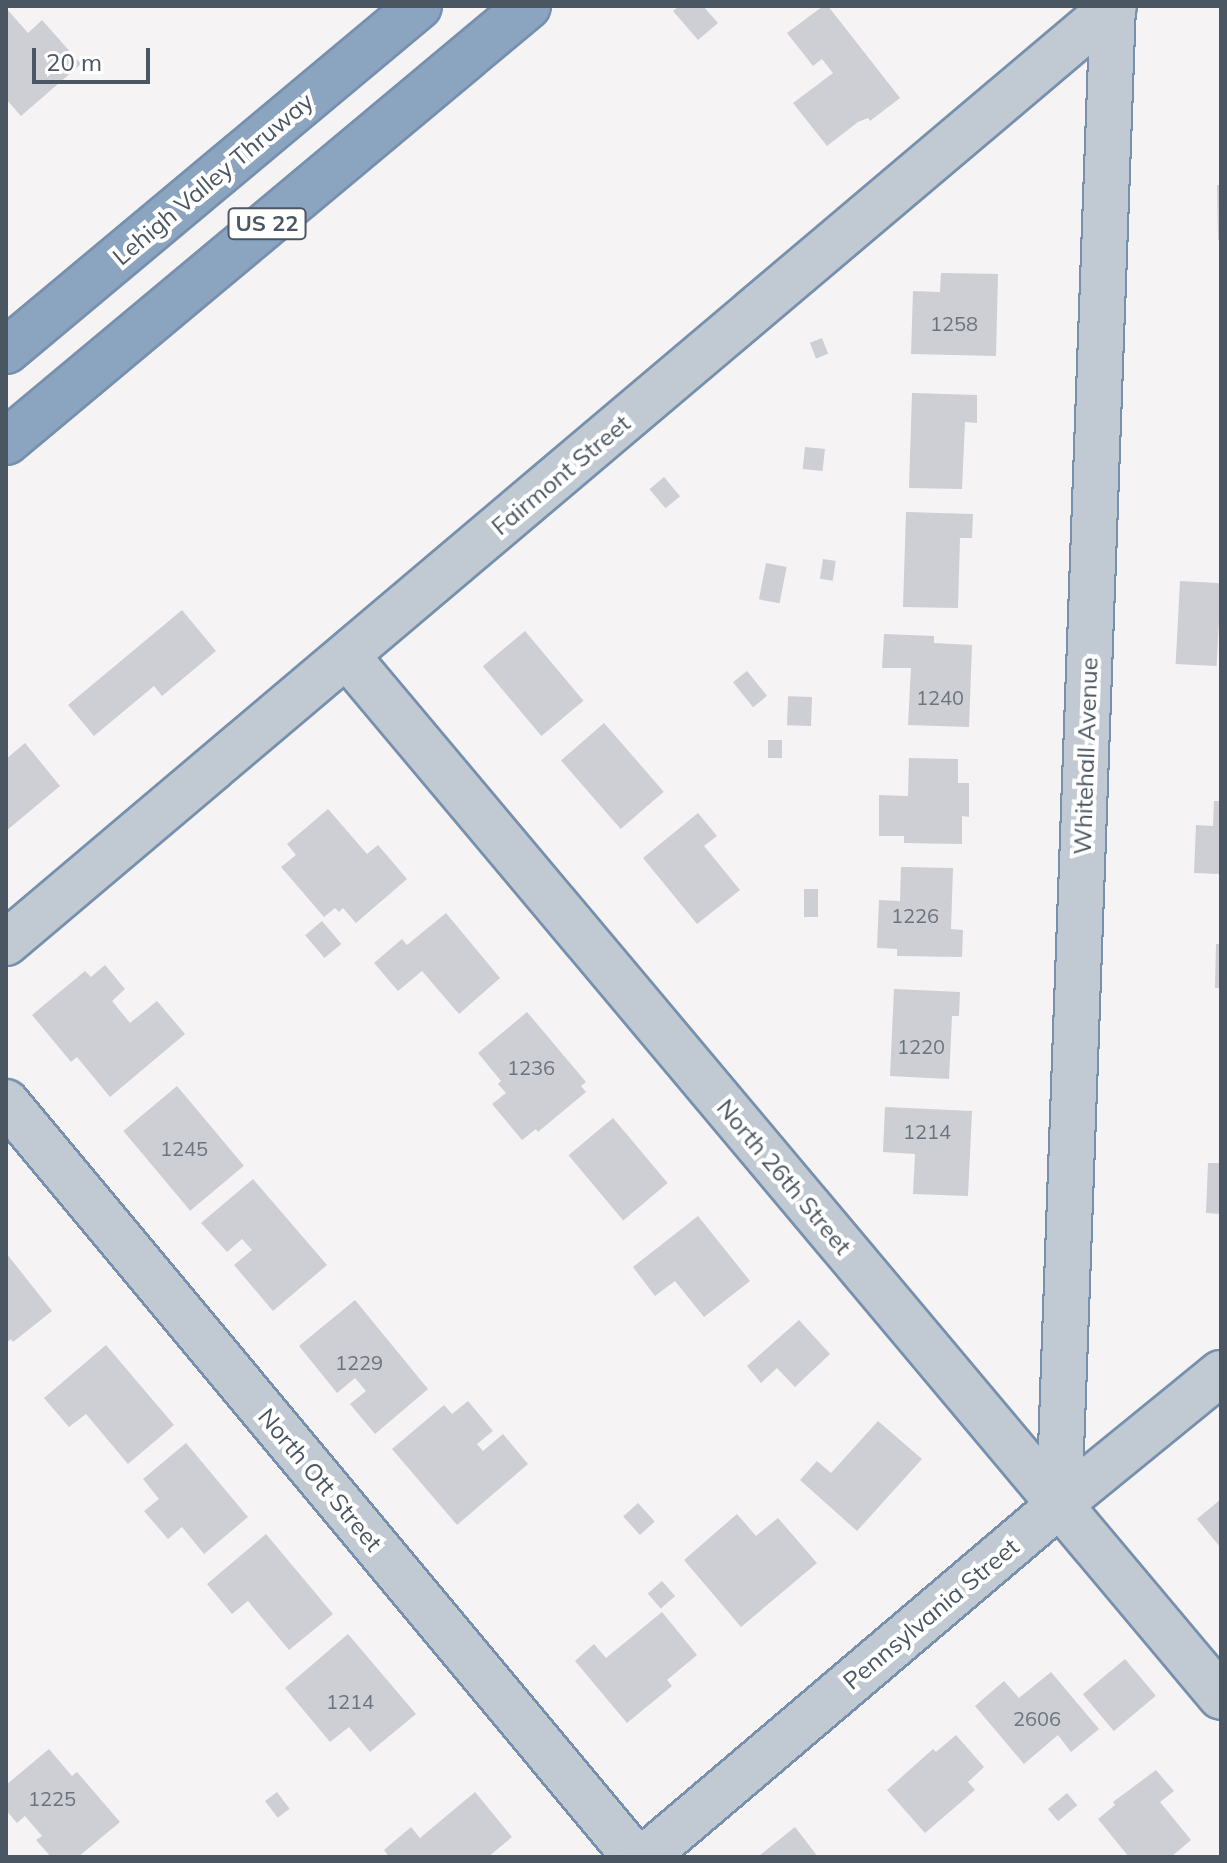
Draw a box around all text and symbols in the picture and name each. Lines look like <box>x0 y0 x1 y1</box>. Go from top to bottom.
scale bar <box>36 32 154 82</box>
text: 20 m <box>46 47 102 77</box>
street label: Lehigh Valley Thruway <box>107 87 319 271</box>
road number: US 22 <box>227 206 307 242</box>
house number: 1258 <box>930 311 978 335</box>
street label: Fairmont Street <box>486 409 636 541</box>
street label: Whitehall Avenue <box>1068 657 1104 855</box>
house number: 1240 <box>916 685 964 709</box>
house number: 1226 <box>891 903 939 927</box>
house number: 1220 <box>897 1034 945 1058</box>
house number: 1236 <box>507 1055 555 1079</box>
street label: North 26th Street <box>711 1094 857 1260</box>
house number: 1214 <box>903 1119 951 1143</box>
house number: 1245 <box>160 1136 208 1160</box>
house number: 1229 <box>335 1350 383 1374</box>
street label: North Ott Street <box>252 1403 388 1557</box>
street label: Pennsylvania Street <box>837 1532 1025 1696</box>
house number: 1214 <box>326 1689 374 1713</box>
house number: 2606 <box>1013 1706 1061 1730</box>
house number: 1225 <box>28 1786 76 1810</box>

